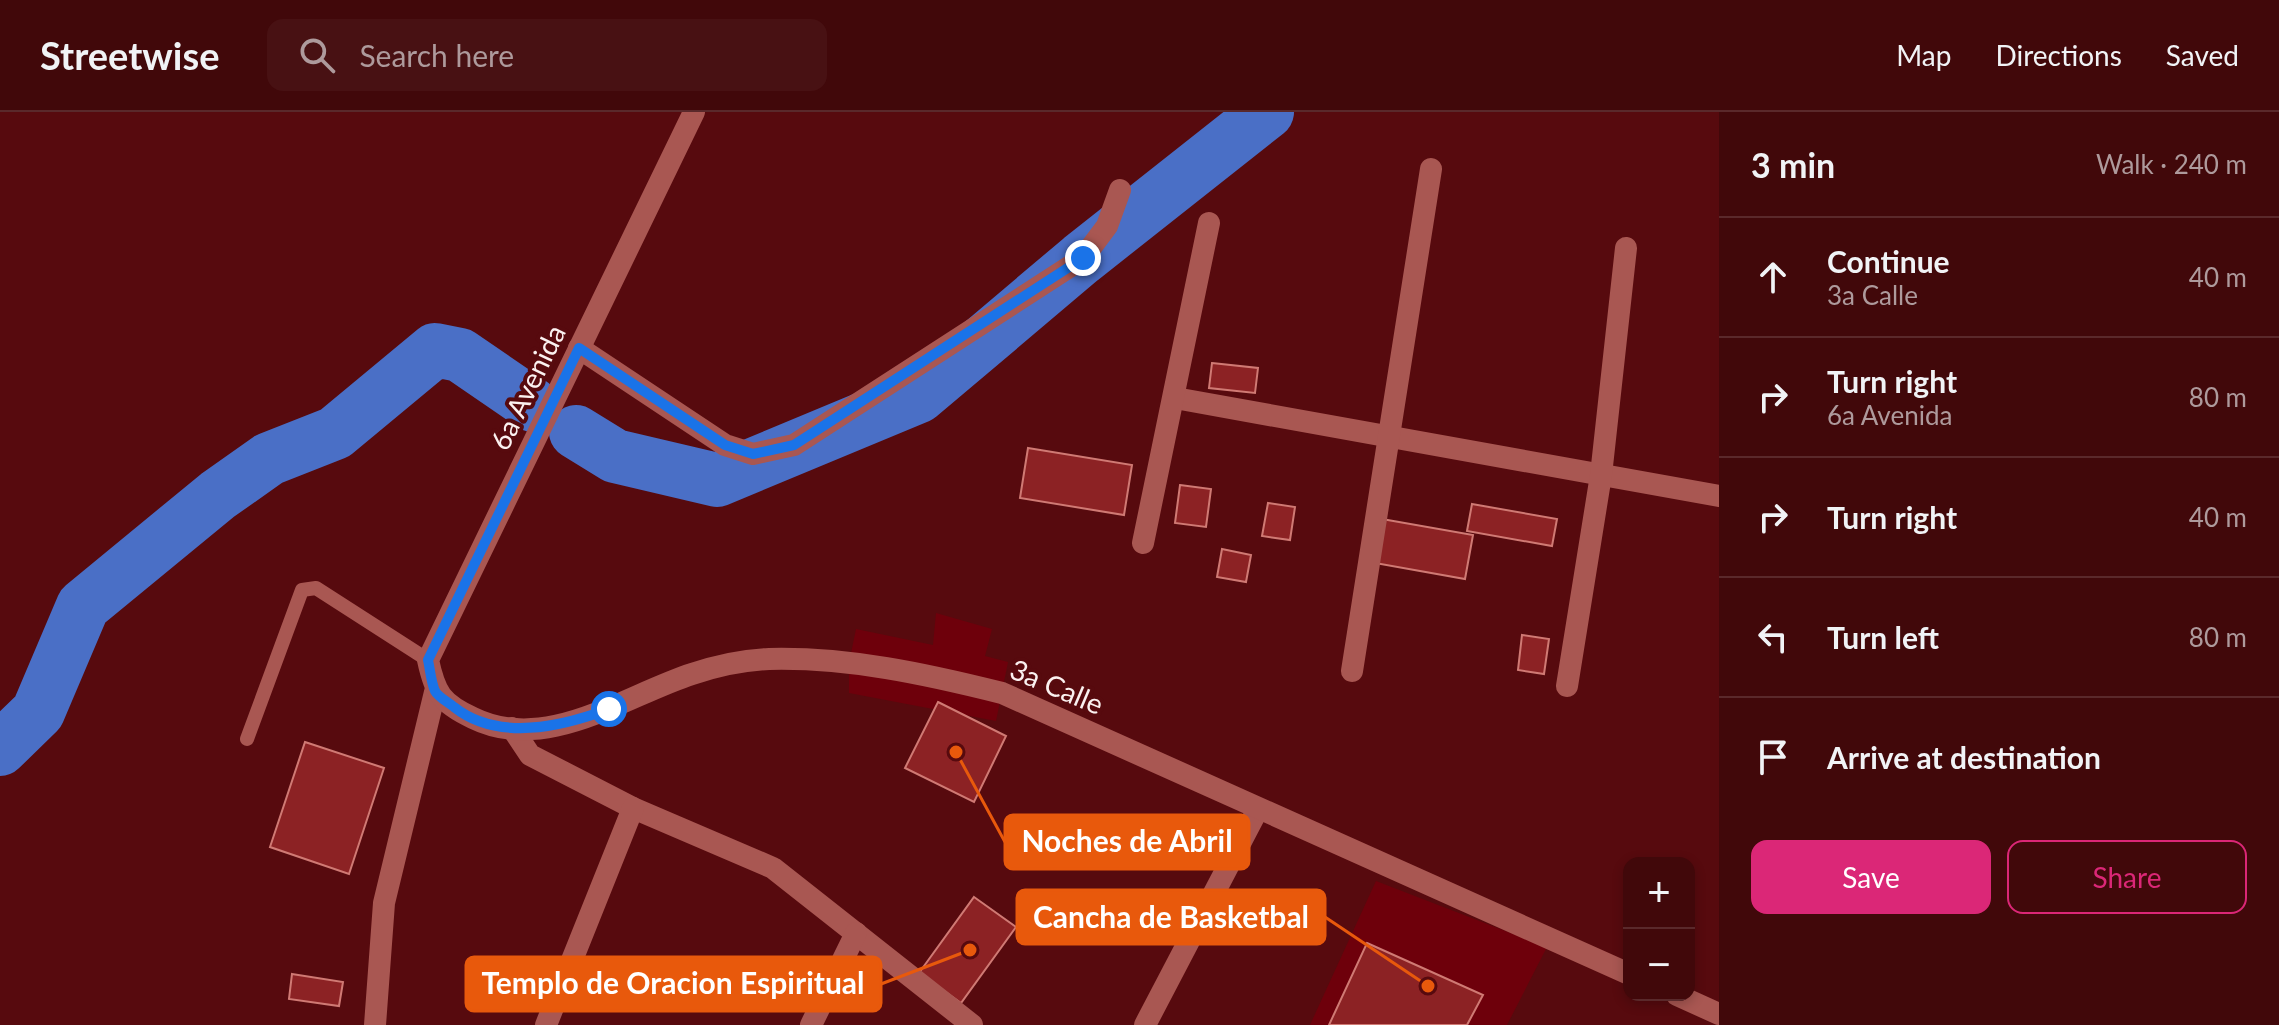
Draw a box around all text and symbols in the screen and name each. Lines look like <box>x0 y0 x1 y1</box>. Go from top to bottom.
search box <box>267 19 827 91</box>
text: Streetwise <box>40 32 219 78</box>
icon: search <box>295 33 339 77</box>
text: Search here <box>359 37 514 73</box>
text: Map <box>1896 38 1951 72</box>
text: Directions <box>1995 38 2122 72</box>
text: Saved <box>2166 38 2239 72</box>
text: 3 min <box>1751 144 1835 185</box>
text: Walk · 240 m <box>2096 148 2247 180</box>
route end <box>1065 240 1101 276</box>
text: Continue <box>1827 243 1950 279</box>
icon: ahead <box>1751 255 1795 299</box>
text: 40 m <box>2189 261 2247 293</box>
text: 3a Calle <box>1827 279 1918 311</box>
street label: 6a Avenida <box>482 319 572 455</box>
text: Turn right <box>1827 363 1957 399</box>
icon: right <box>1751 375 1795 419</box>
text: 80 m <box>2189 381 2247 413</box>
text: 6a Avenida <box>1827 399 1952 431</box>
icon: right <box>1751 495 1795 539</box>
text: Turn right <box>1827 499 1957 535</box>
text: 40 m <box>2189 501 2247 533</box>
icon: left <box>1751 615 1795 659</box>
text: Turn left <box>1827 619 1939 655</box>
text: 80 m <box>2189 621 2247 653</box>
street label: 3a Calle <box>1005 651 1109 721</box>
route start <box>591 691 627 727</box>
icon: arrive <box>1751 735 1795 779</box>
text: Arrive at destination <box>1827 739 2101 775</box>
callout: Noches de Abril <box>1005 815 1249 869</box>
text: Noches de Abril <box>1021 822 1233 858</box>
button: Save <box>1751 840 1991 914</box>
button: Share <box>2007 840 2247 914</box>
map controls <box>1623 857 1695 1001</box>
button: + <box>1623 857 1695 929</box>
callout: Cancha de Basketbal <box>1017 890 1325 944</box>
text: Cancha de Basketbal <box>1033 898 1309 934</box>
button: − <box>1623 929 1695 1001</box>
callout: Templo de Oracion Espiritual <box>466 957 881 1011</box>
text: Templo de Oracion Espiritual <box>481 964 865 1000</box>

